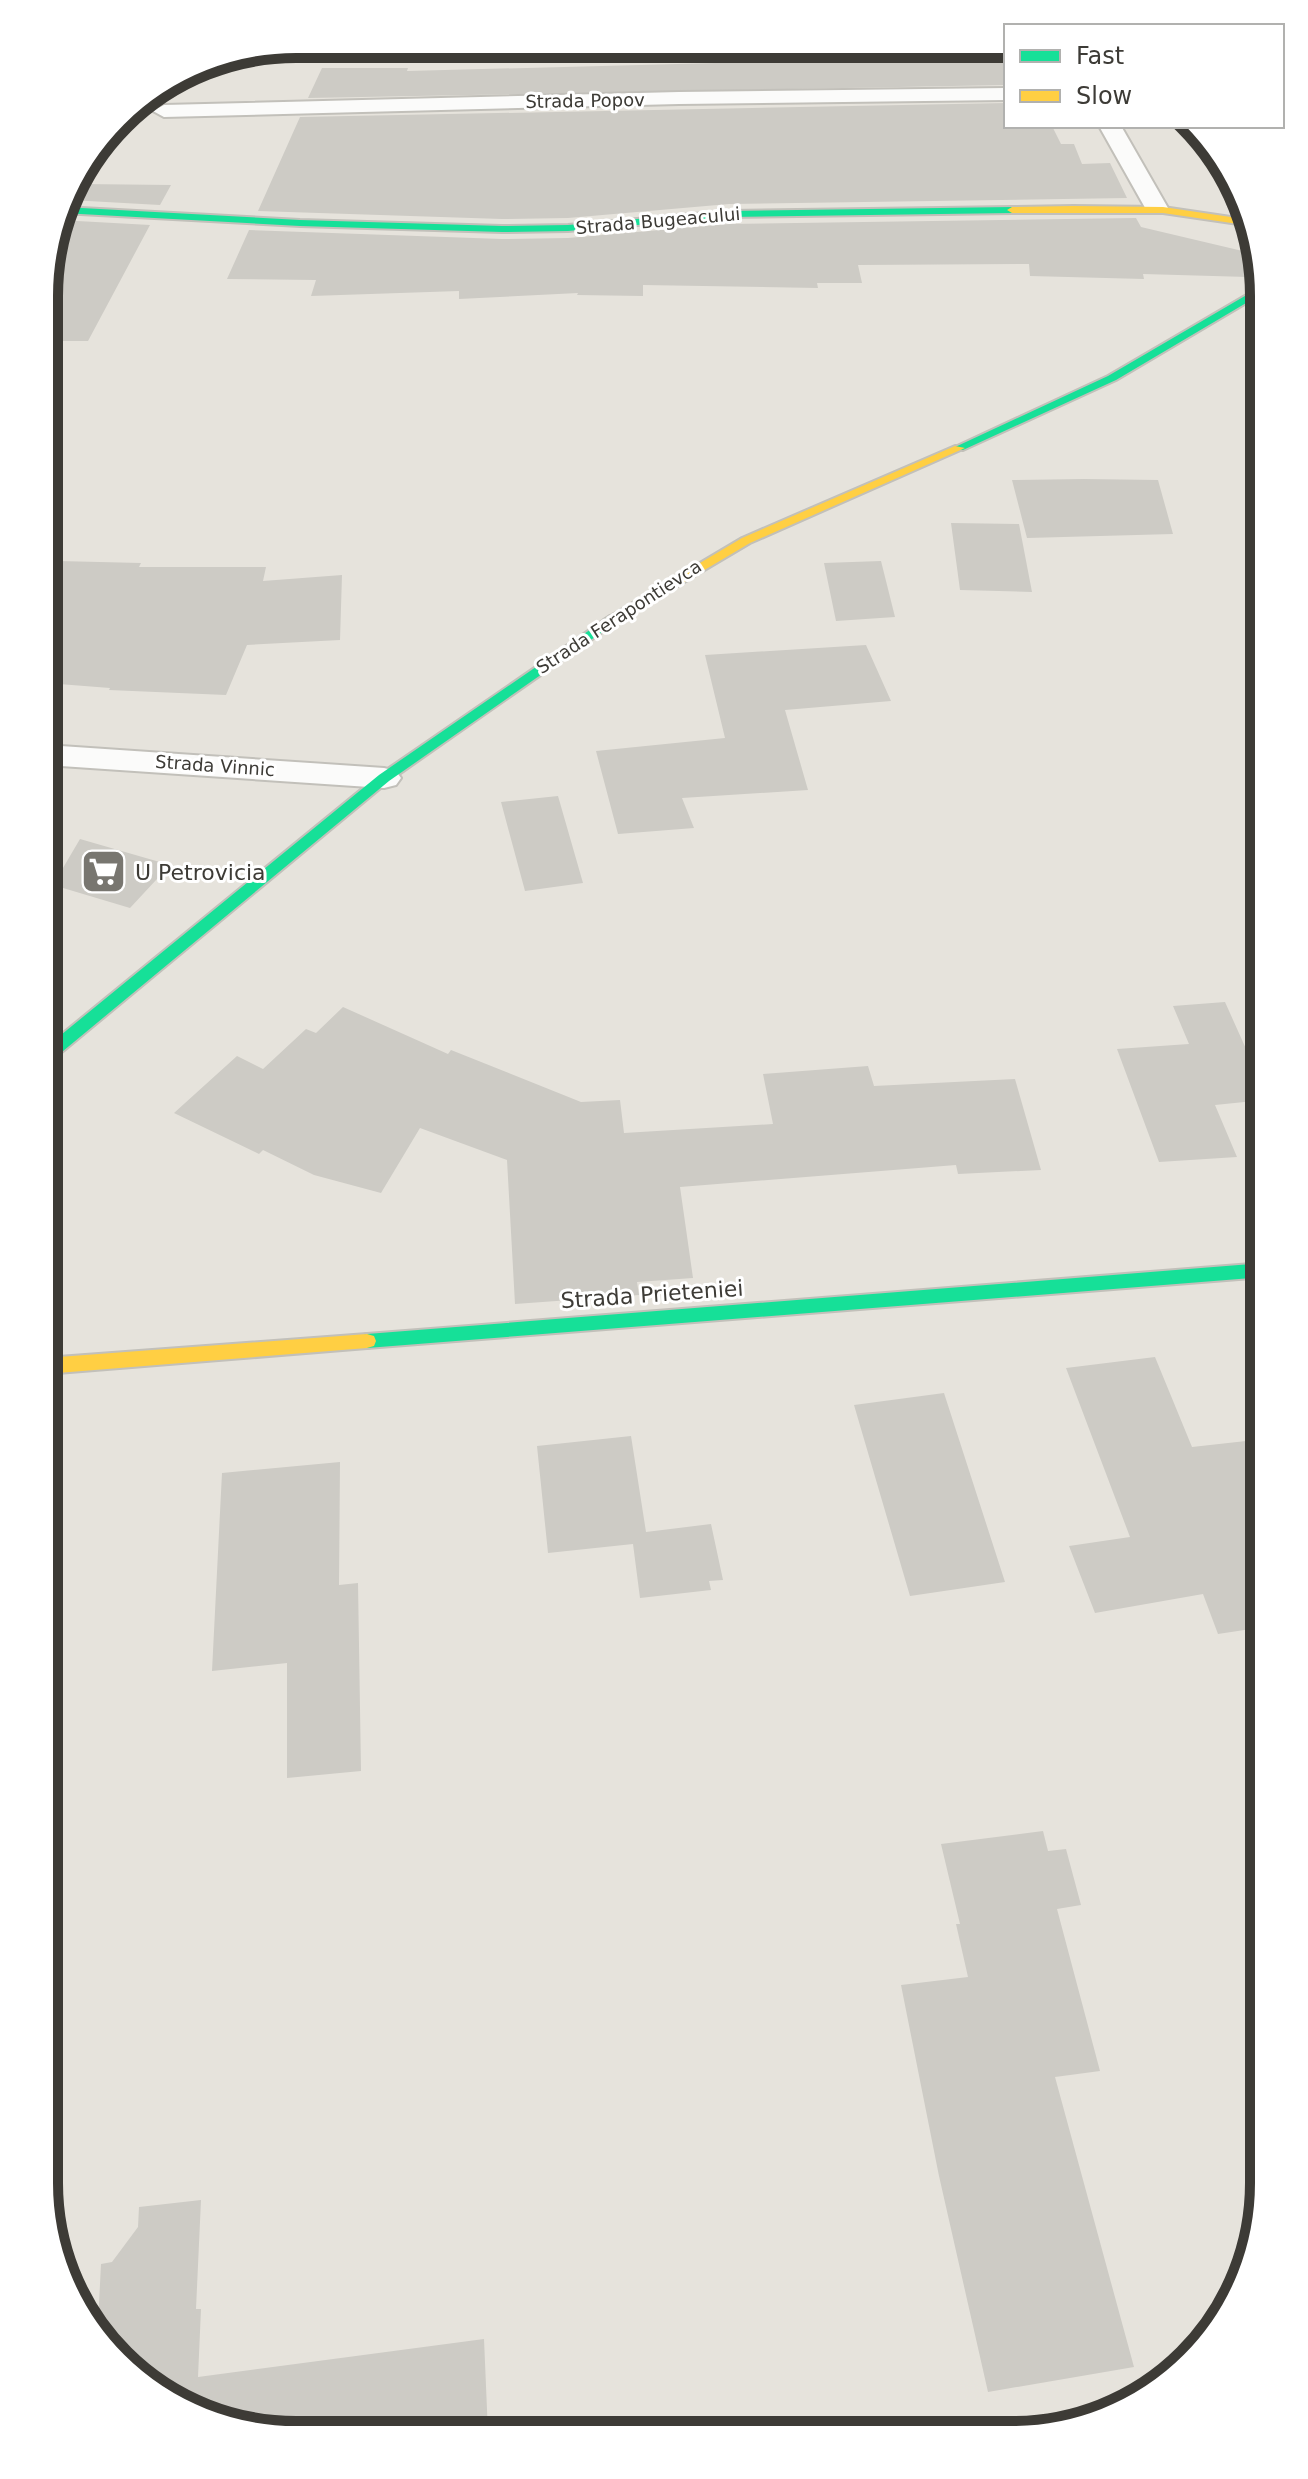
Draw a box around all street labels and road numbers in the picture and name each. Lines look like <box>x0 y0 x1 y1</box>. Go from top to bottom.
street label: Strada Popov <box>525 89 645 112</box>
street label: Strada Bugeacului <box>575 203 741 238</box>
street label: Strada Ferapontievca <box>532 555 705 678</box>
street label: Strada Vinnic <box>155 751 275 780</box>
street label: Strada Prieteniei <box>560 1276 744 1313</box>

